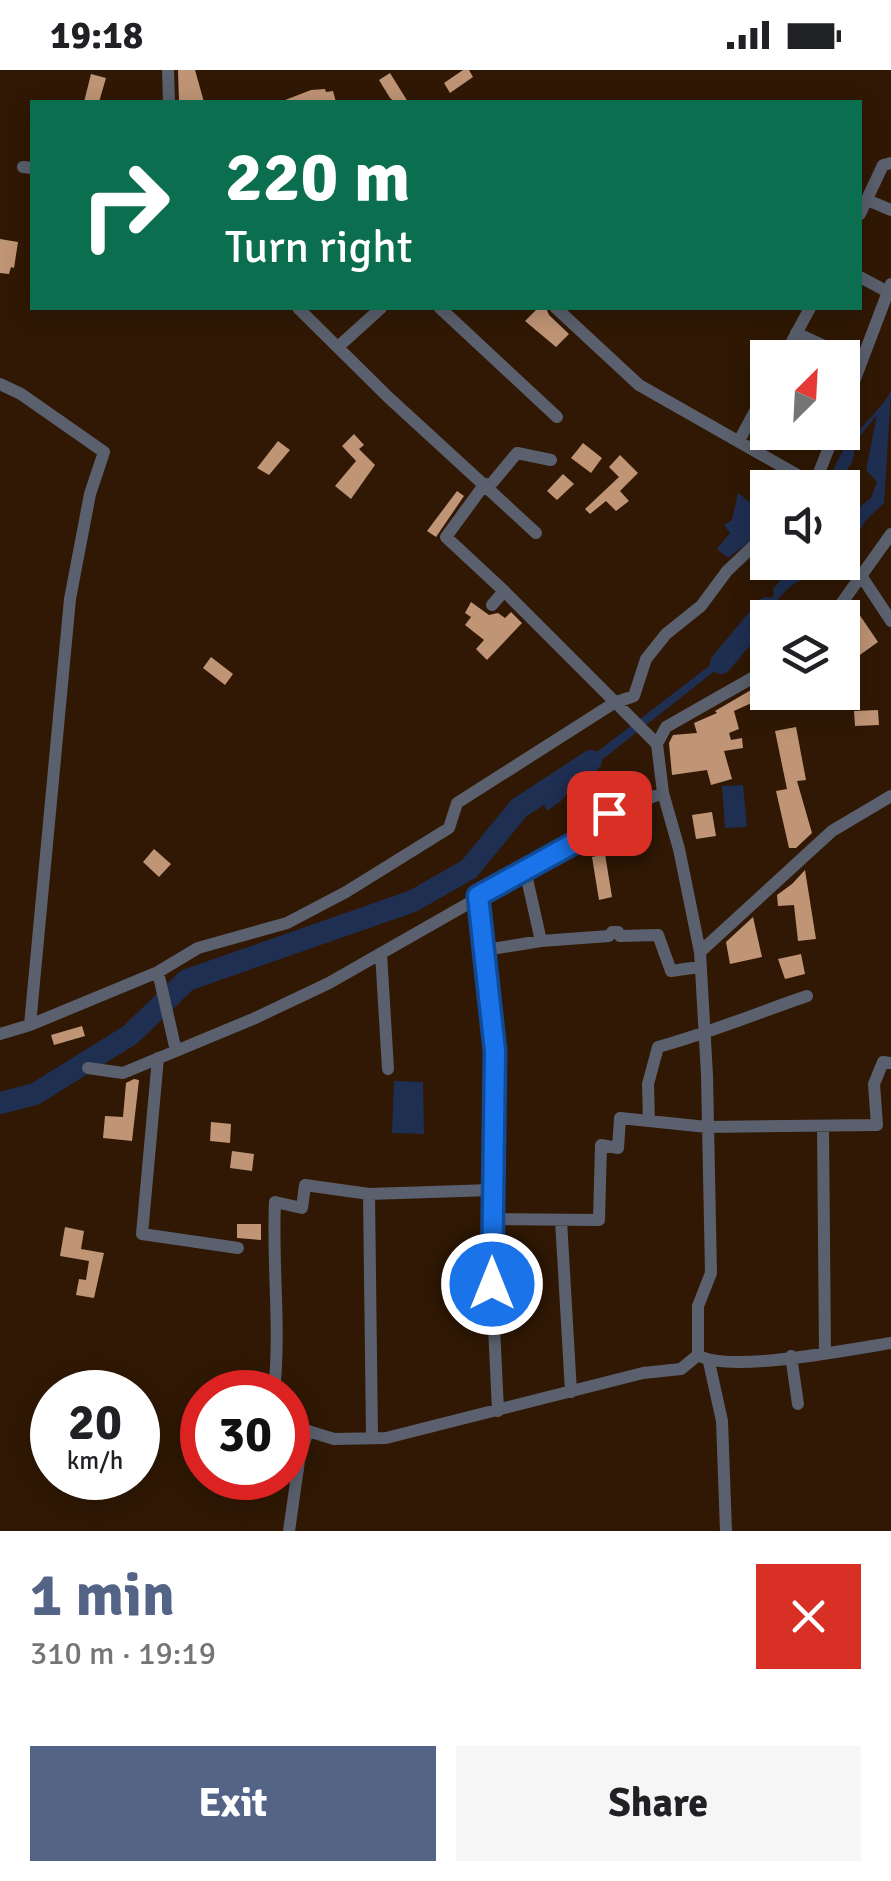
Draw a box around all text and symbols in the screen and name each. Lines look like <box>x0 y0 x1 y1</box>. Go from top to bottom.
text: 19:18 <box>50 12 143 59</box>
text: 220 m <box>225 134 410 220</box>
icon: right <box>60 140 190 270</box>
text: Turn right <box>225 220 413 275</box>
north arrow <box>750 340 860 450</box>
map controls <box>750 340 860 710</box>
button: sound <box>750 470 860 580</box>
button: layers <box>750 600 860 710</box>
pin <box>567 771 652 856</box>
icon: arrive <box>582 786 637 841</box>
position arrow <box>440 1232 544 1336</box>
speed limit sign: 30 <box>180 1370 310 1500</box>
text: 20 <box>68 1392 122 1454</box>
text: km/h <box>67 1445 123 1476</box>
text: 1 min <box>30 1559 175 1633</box>
button: close <box>756 1564 861 1669</box>
text: 310 m · 19:19 <box>30 1634 216 1673</box>
button: Exit <box>30 1746 436 1861</box>
button: Share <box>456 1746 861 1861</box>

